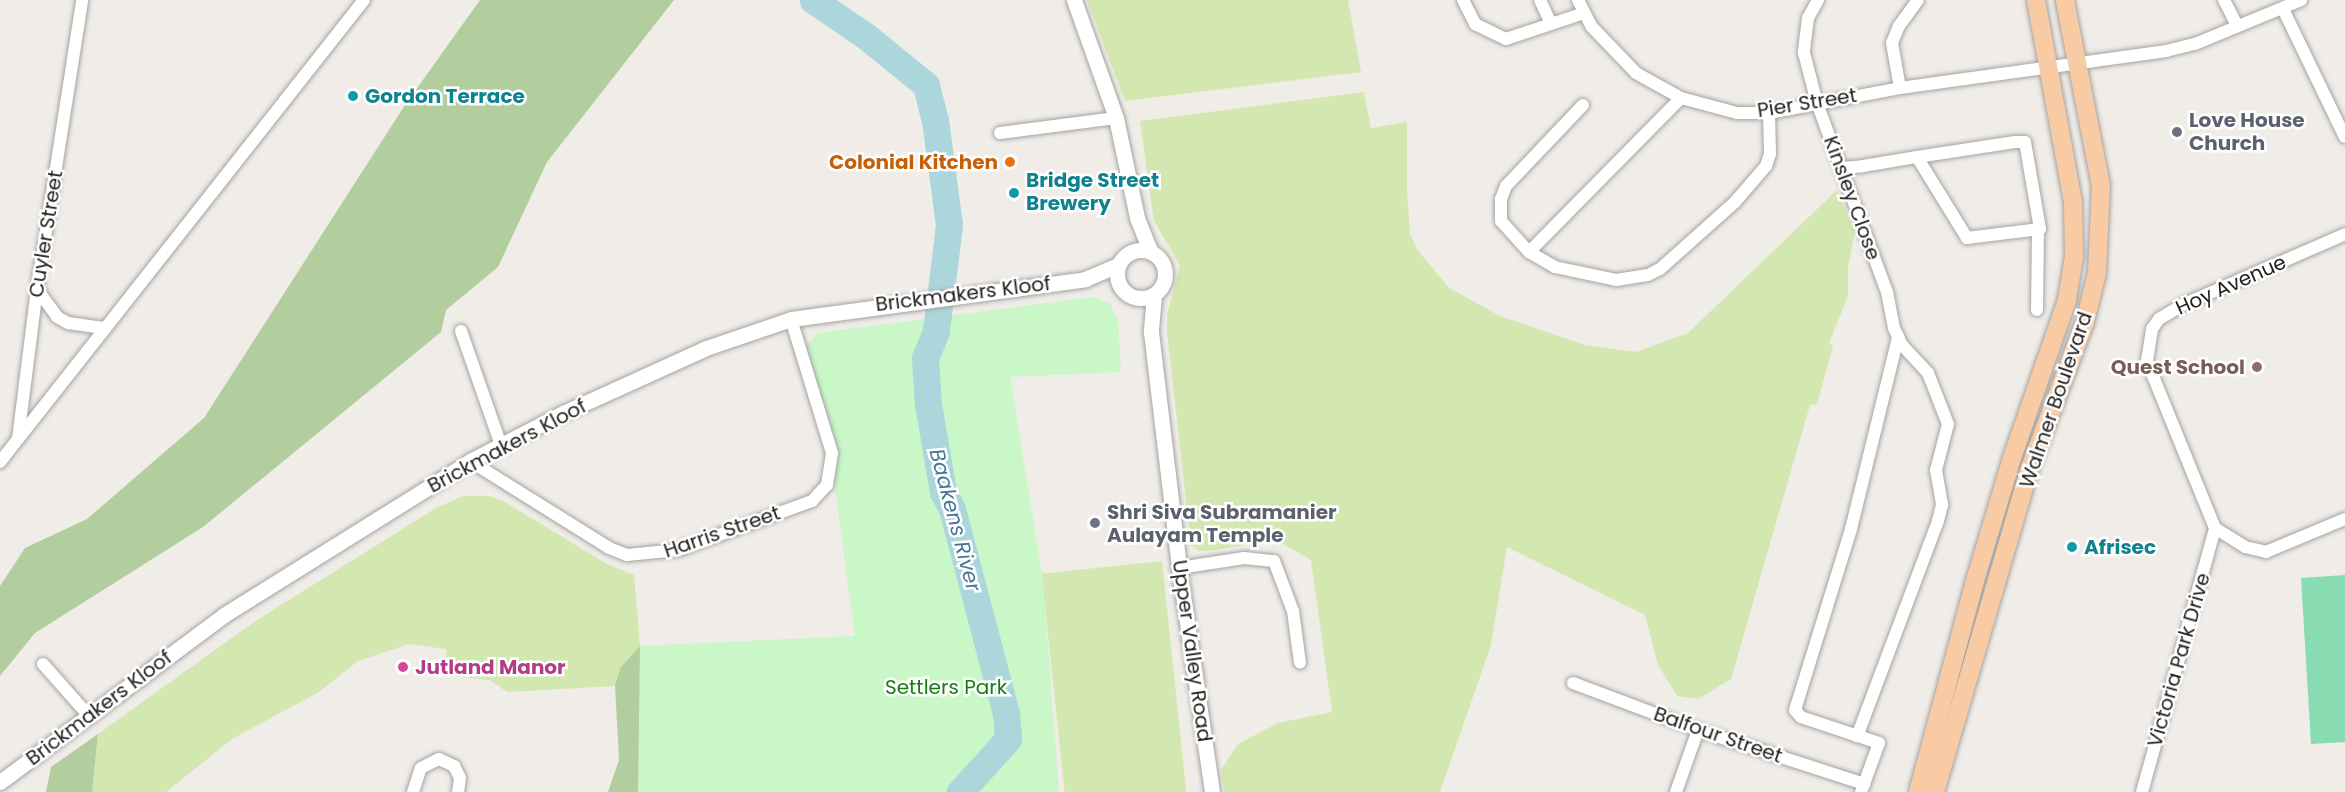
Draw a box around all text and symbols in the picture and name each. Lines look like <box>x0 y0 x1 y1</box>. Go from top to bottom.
street label: Pier Street <box>1756 83 1858 123</box>
place label: Gordon Terrace <box>365 84 525 108</box>
marker: Gordon Terrace <box>346 89 360 103</box>
place label: Love House Church <box>2189 108 2305 155</box>
marker: Love House Church <box>2170 125 2184 139</box>
street label: Kinsley Close <box>1818 133 1886 263</box>
place label: Colonial Kitchen <box>829 150 998 174</box>
marker: Colonial Kitchen <box>1003 155 1017 169</box>
street label: Cuyler Street <box>24 169 68 299</box>
place label: Bridge Street Brewery <box>1026 169 1159 216</box>
marker: Bridge Street Brewery <box>1007 186 1021 200</box>
street label: Hoy Avenue <box>2172 250 2290 320</box>
street label: Brickmakers Kloof <box>874 271 1052 317</box>
street label: Walmer Boulevard <box>2015 309 2097 491</box>
place label: Quest School <box>2111 355 2245 379</box>
marker: Quest School <box>2250 360 2264 374</box>
street label: Brickmakers Kloof <box>424 394 590 498</box>
water label: Baakens River <box>924 446 986 594</box>
place label: Shri Siva Subramanier Aulayam Temple <box>1107 500 1337 547</box>
street label: Harris Street <box>661 501 783 563</box>
marker: Shri Siva Subramanier Aulayam Temple <box>1088 516 1102 530</box>
place label: Afrisec <box>2084 535 2156 559</box>
marker: Afrisec <box>2065 540 2079 554</box>
street label: Upper Valley Road <box>1167 558 1217 744</box>
street label: Victoria Park Drive <box>2143 570 2215 750</box>
street label: Brickmakers Kloof <box>21 645 177 771</box>
place label: Jutland Manor <box>415 655 566 679</box>
marker: Jutland Manor <box>396 660 410 674</box>
park label: Settlers Park <box>885 675 1007 699</box>
street label: Balfour Street <box>1651 702 1785 768</box>

